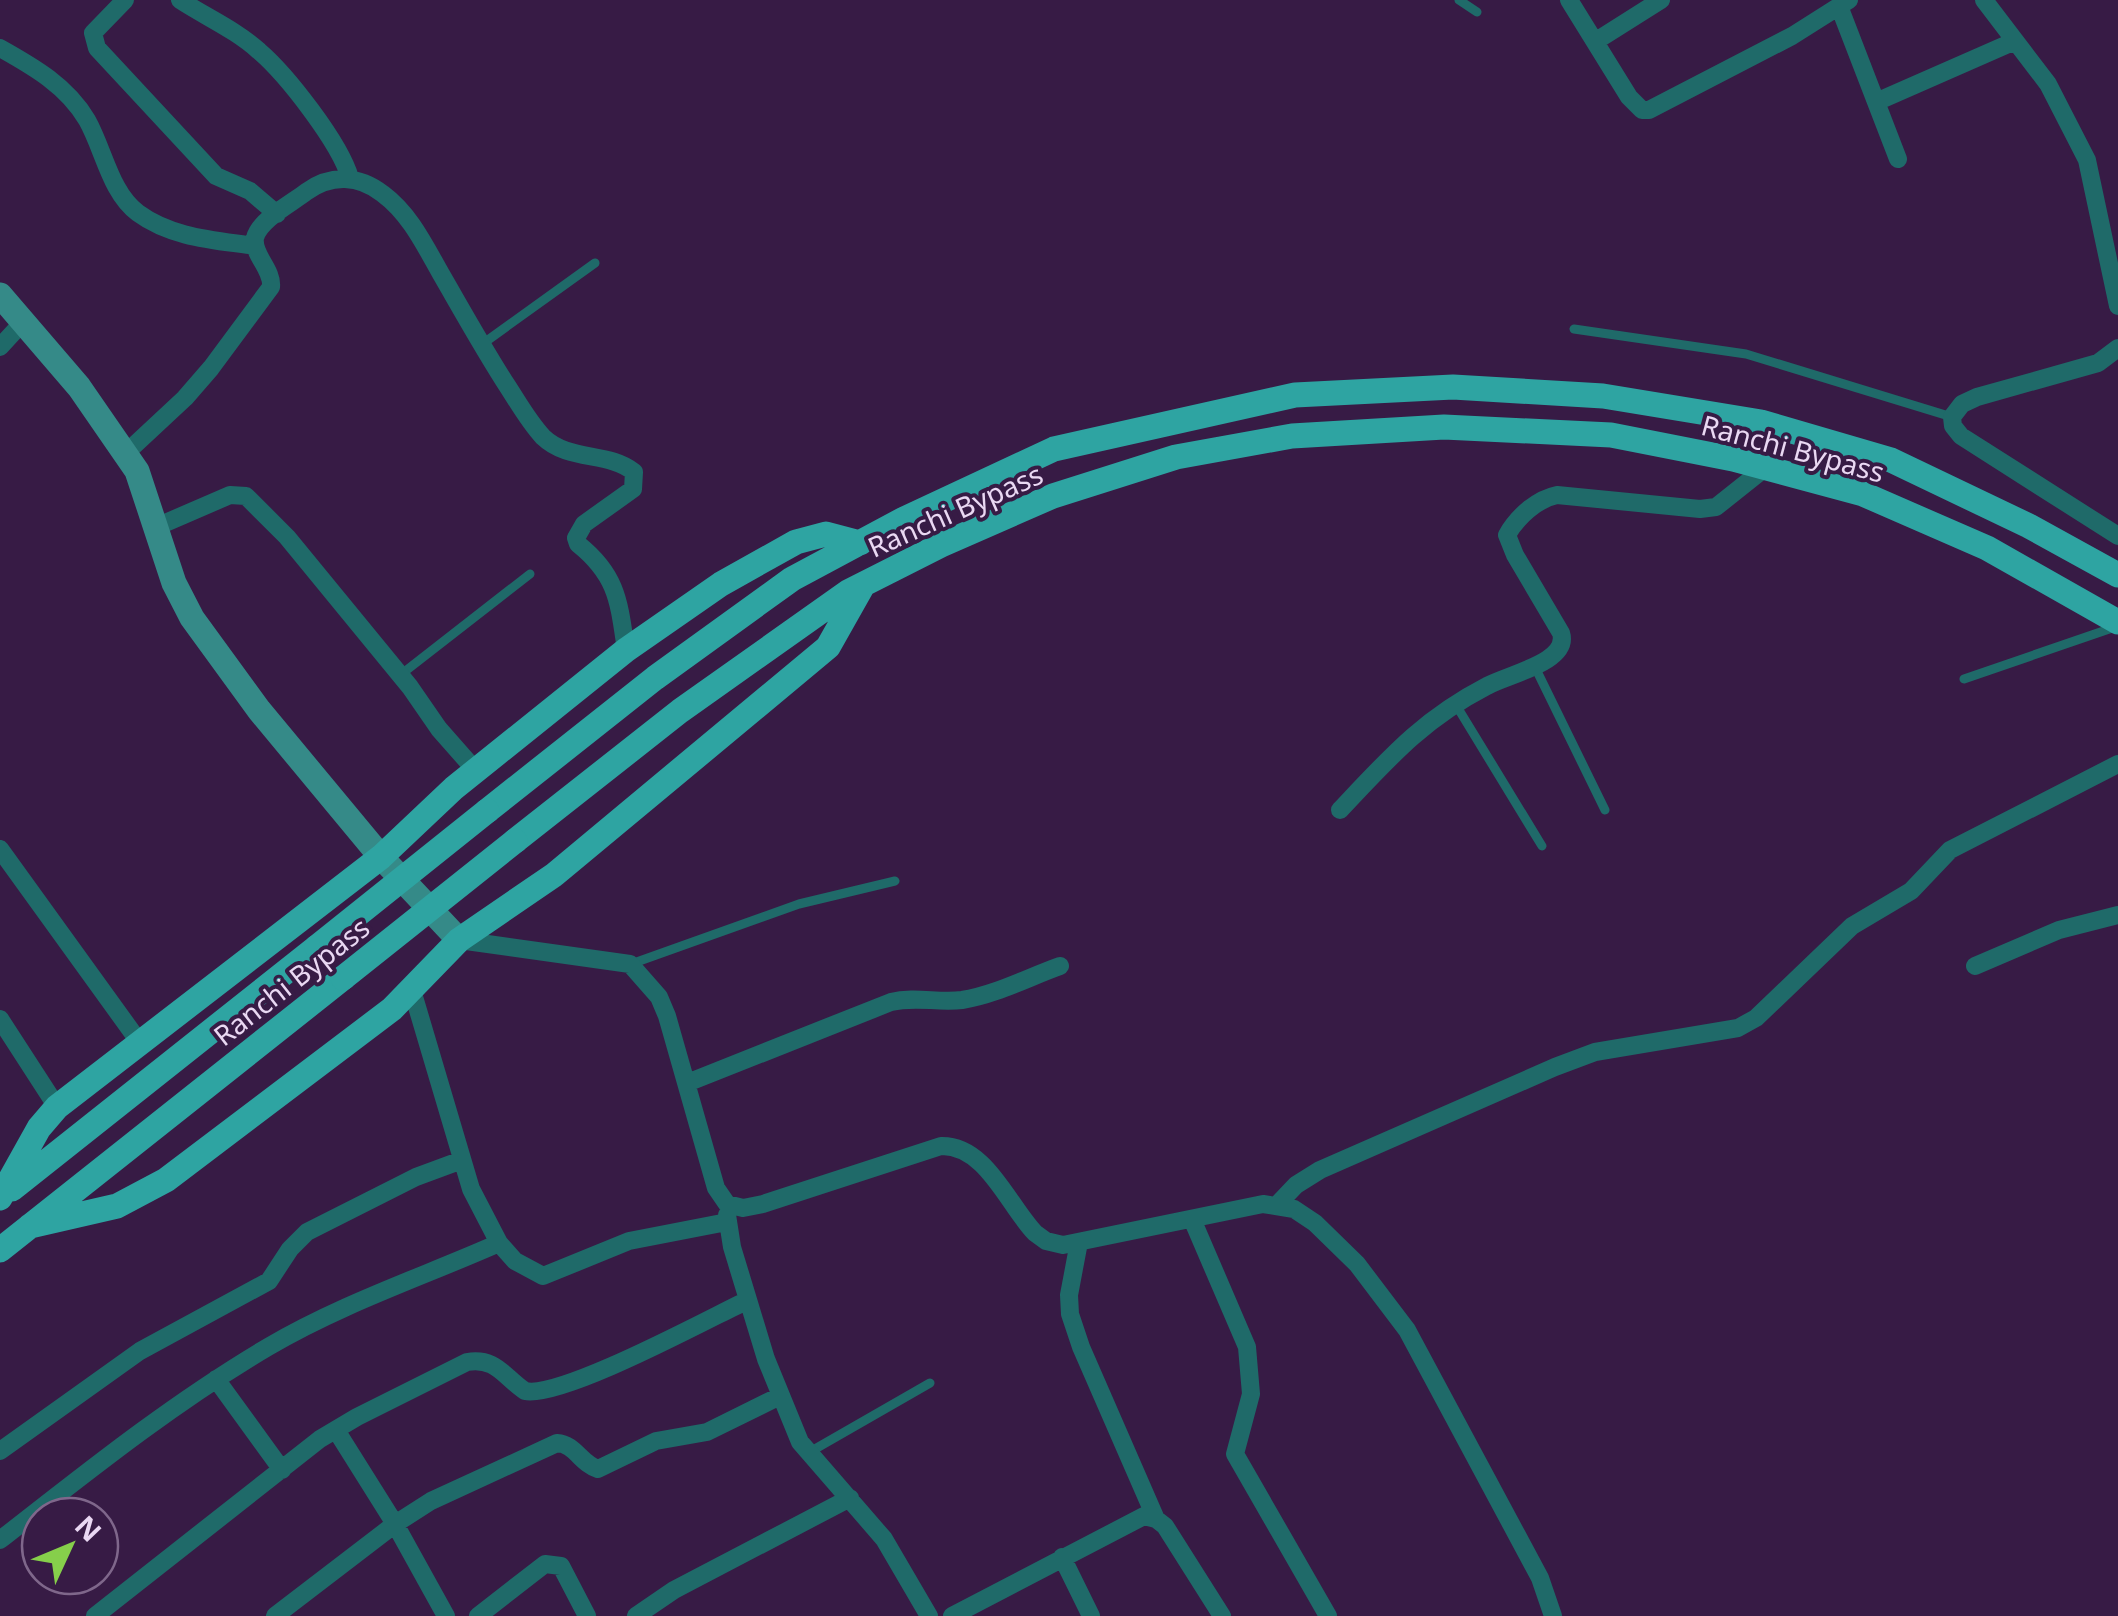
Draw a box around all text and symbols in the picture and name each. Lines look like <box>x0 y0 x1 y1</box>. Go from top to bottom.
street label: Ranchi Bypass <box>1697 405 1889 491</box>
street label: Ranchi Bypass <box>861 454 1049 566</box>
street label: Ranchi Bypass <box>205 908 377 1054</box>
north arrow <box>20 1496 120 1596</box>
text: N <box>67 1507 110 1549</box>

